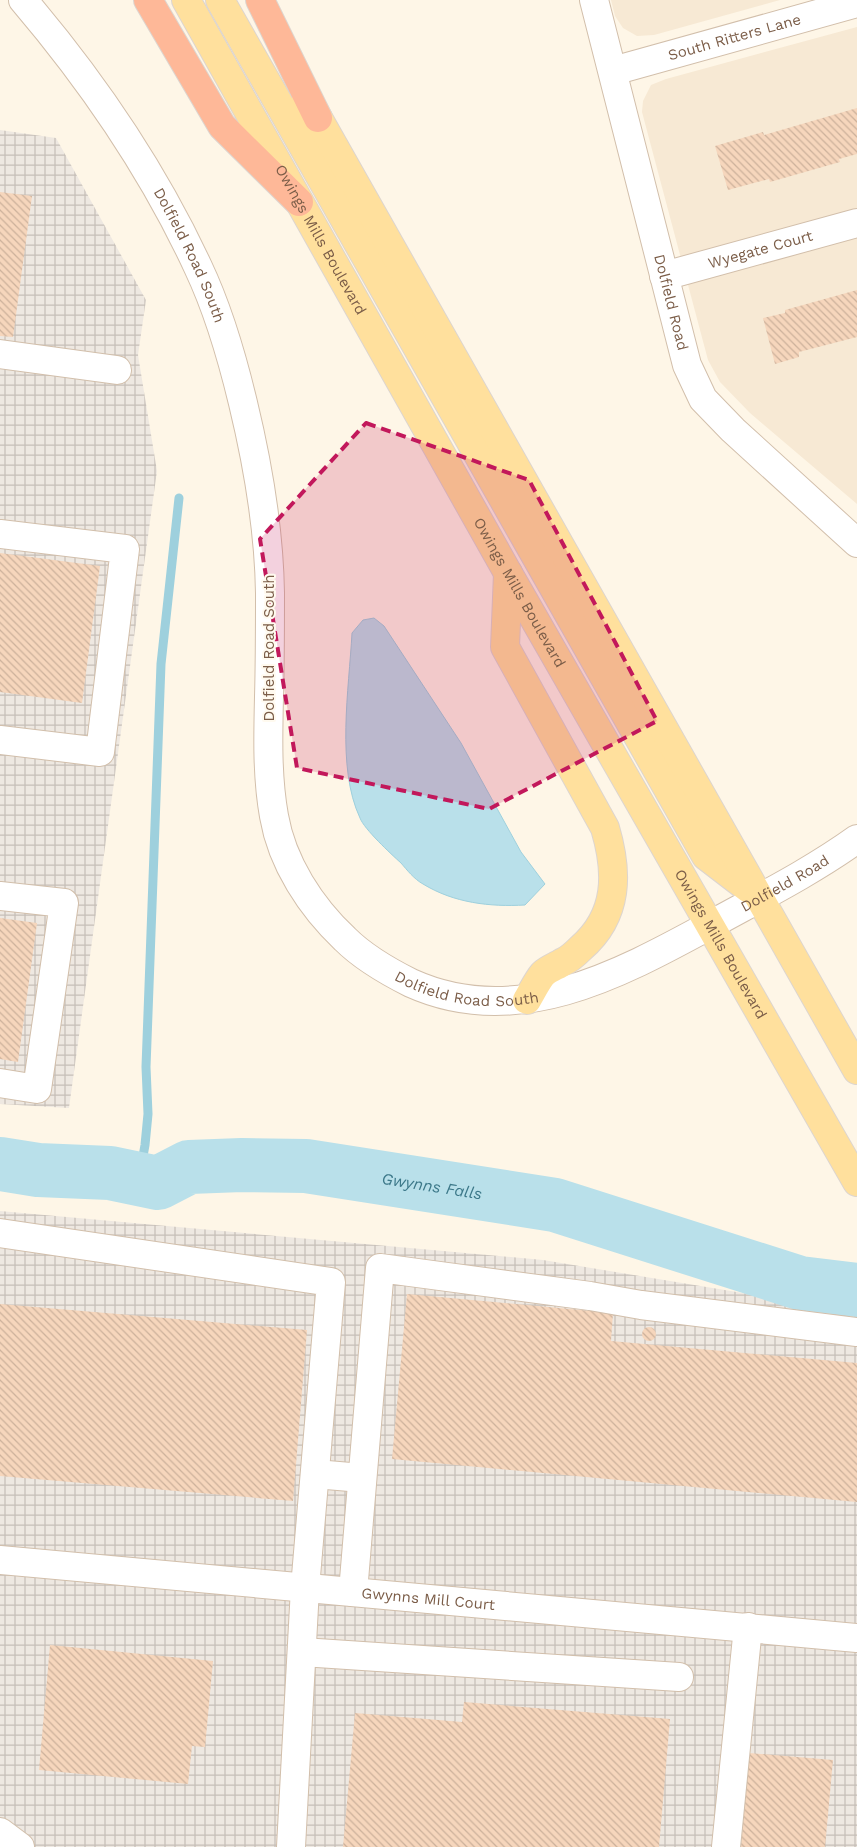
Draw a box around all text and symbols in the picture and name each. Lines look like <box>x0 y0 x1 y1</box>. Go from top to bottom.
street label: South Ritters Lane <box>666 10 803 64</box>
street label: Owings Mills Boulevard <box>271 161 370 318</box>
street label: Dolfield Road South <box>150 185 229 325</box>
street label: Wyegate Court <box>706 226 815 272</box>
street label: Dolfield Road <box>650 252 692 352</box>
street label: Owings Mills Boulevard <box>470 515 569 671</box>
street label: Dolfield Road South <box>260 574 278 722</box>
street label: Dolfield Road <box>738 851 832 916</box>
street label: Owings Mills Boulevard <box>671 866 771 1022</box>
street label: Dolfield Road South <box>392 967 540 1010</box>
water label: Gwynns Falls <box>380 1169 483 1203</box>
street label: Gwynns Mill Court <box>361 1584 496 1614</box>

